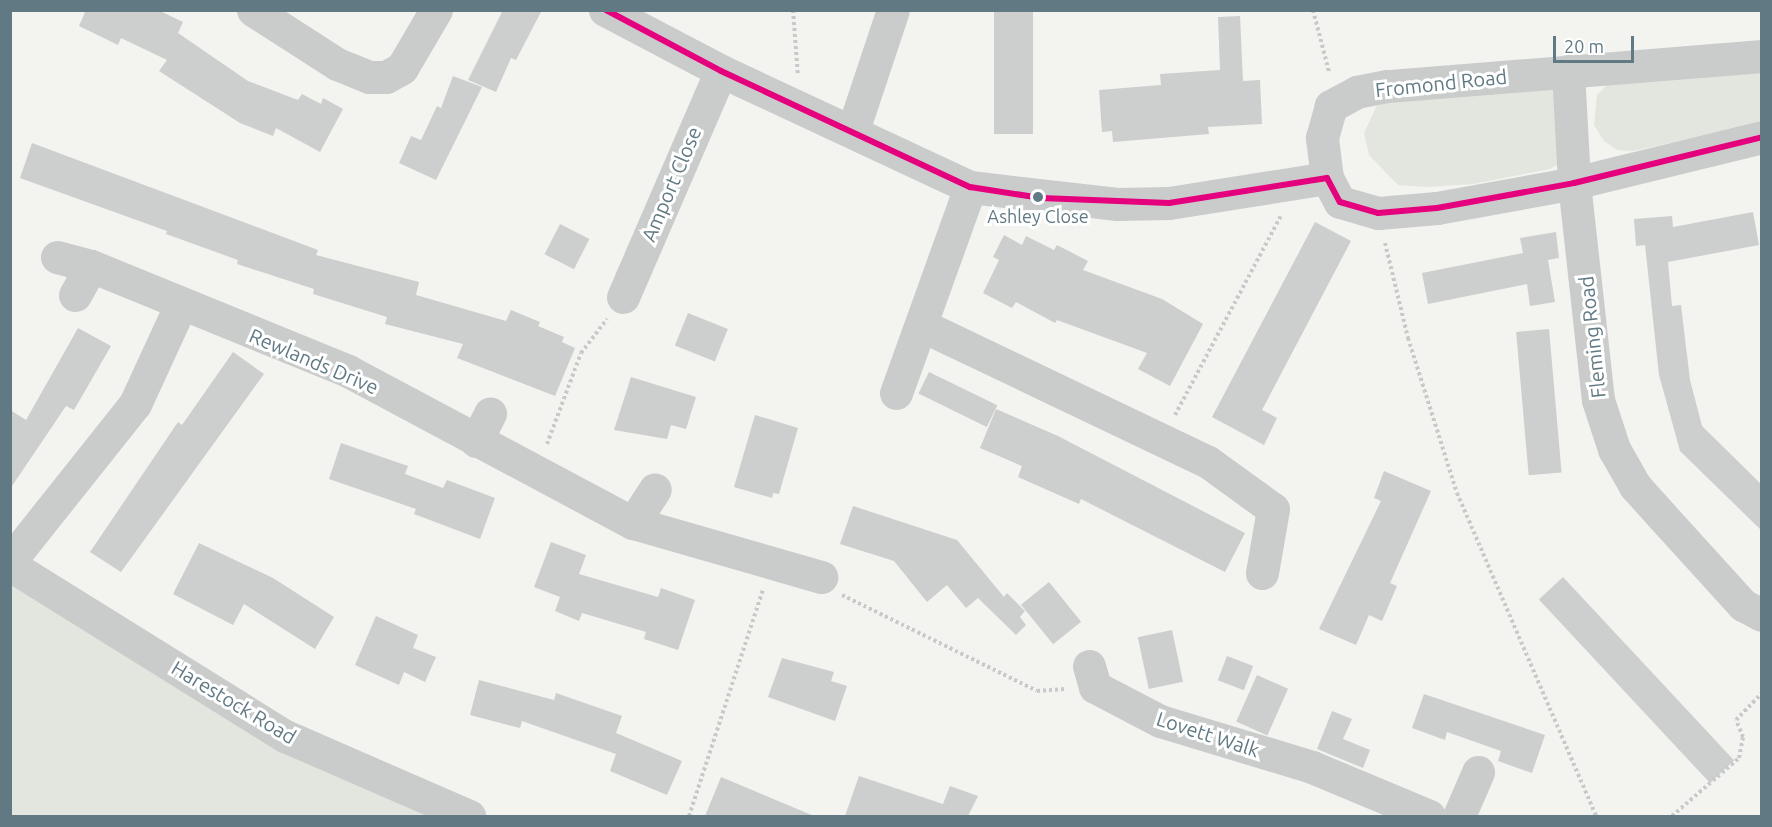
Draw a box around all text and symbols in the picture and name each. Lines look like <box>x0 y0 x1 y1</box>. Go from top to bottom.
scale bar <box>1556 24 1637 62</box>
text: 20 m <box>1564 36 1604 56</box>
street label: Fromond Road <box>1374 64 1508 102</box>
street label: Amport Close <box>636 123 706 245</box>
marker: Ashley Close <box>1032 191 1044 203</box>
place label: Ashley Close <box>987 205 1089 227</box>
street label: Fleming Road <box>1574 275 1610 399</box>
street label: Rewlands Drive <box>246 323 382 399</box>
street label: Harestock Road <box>167 655 301 749</box>
street label: Lovett Walk <box>1154 706 1262 762</box>

